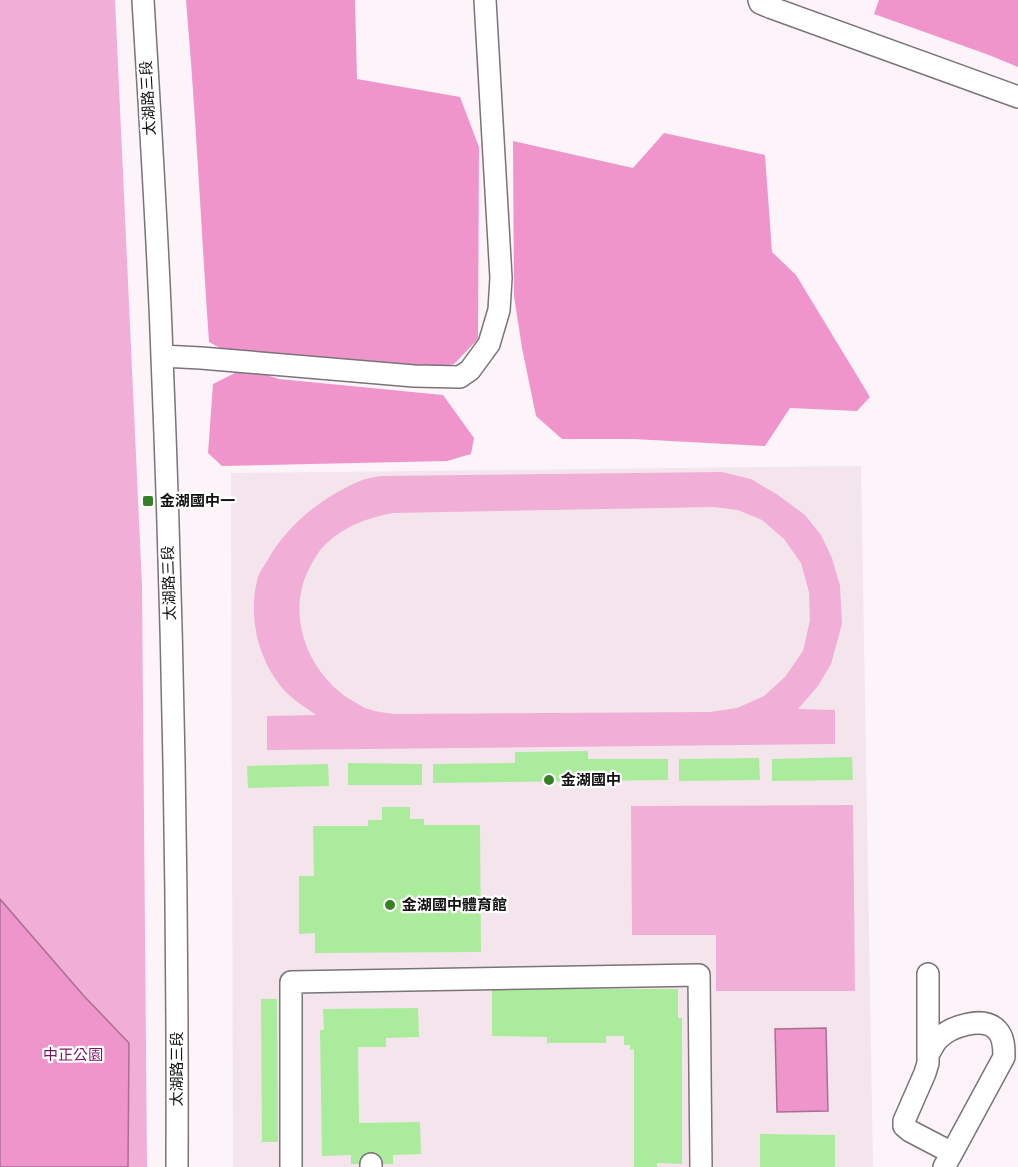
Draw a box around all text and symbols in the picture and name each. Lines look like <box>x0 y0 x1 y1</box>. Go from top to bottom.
street label: 太湖路三段 <box>137 60 159 136</box>
place label: 金湖國中一 <box>160 492 235 510</box>
marker: 金湖國中一 <box>141 494 155 508</box>
street label: 太湖路三段 <box>159 545 179 621</box>
place label: 金湖國中 <box>561 771 621 789</box>
marker: 金湖國中 <box>542 773 556 787</box>
place label: 金湖國中體育館 <box>402 896 507 914</box>
marker: 金湖國中體育館 <box>383 898 397 912</box>
street label: 太湖路三段 <box>168 1031 186 1107</box>
park label: 中正公園 <box>43 1046 103 1064</box>

